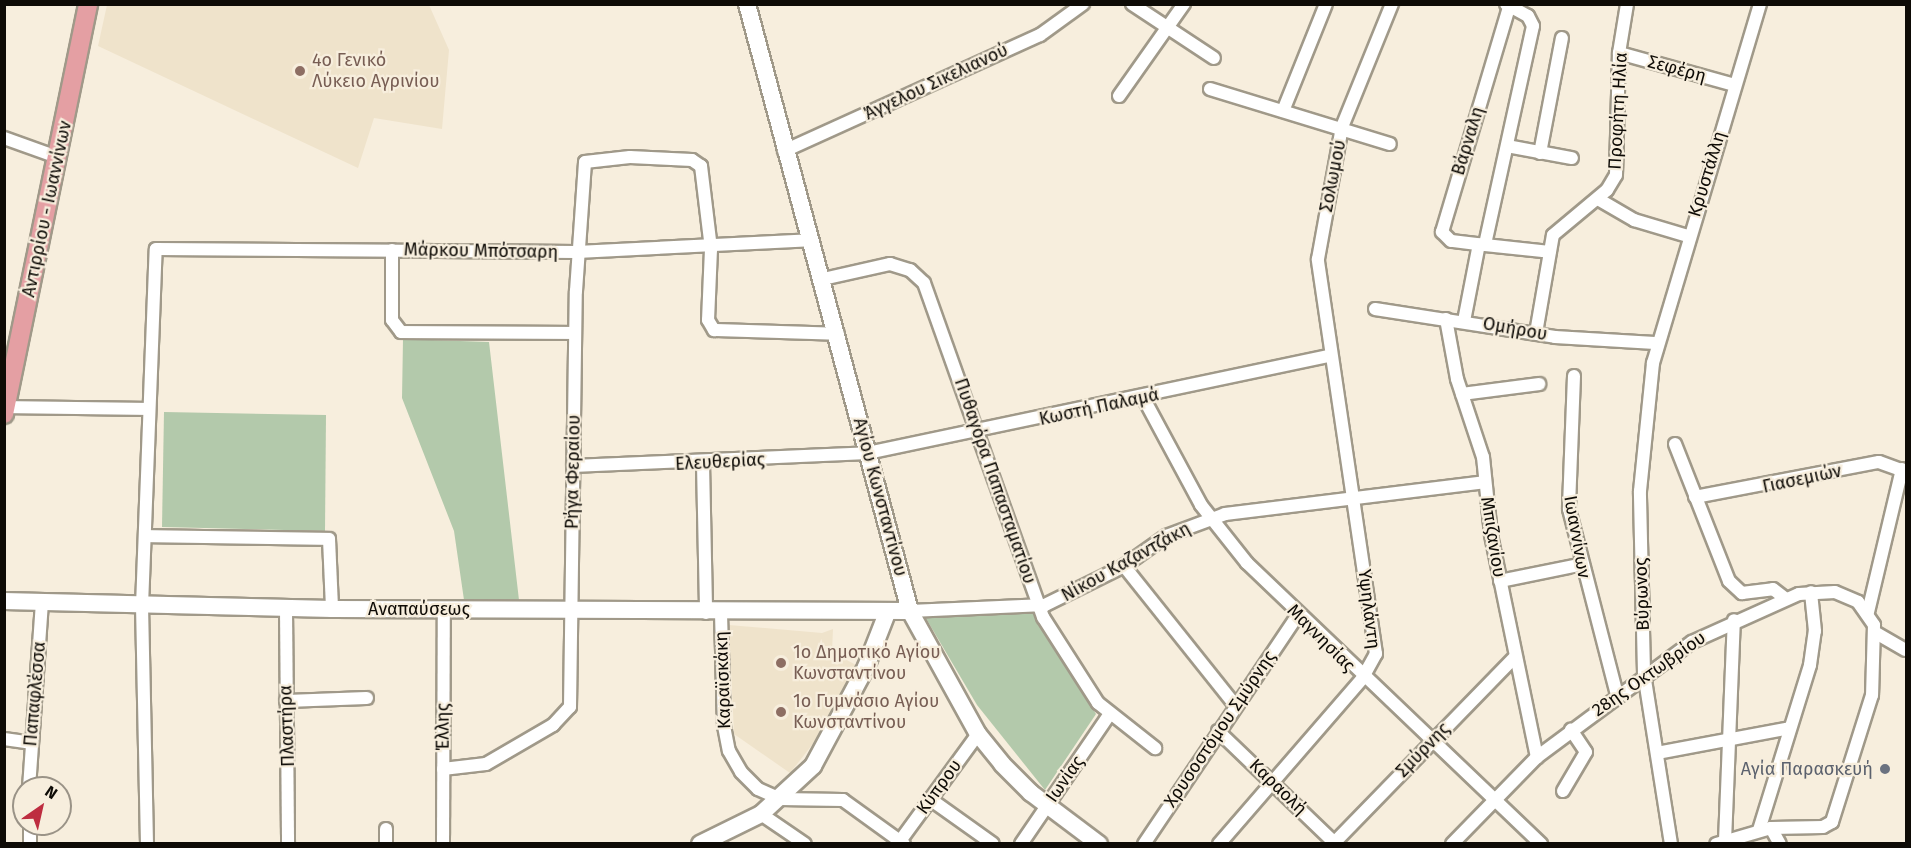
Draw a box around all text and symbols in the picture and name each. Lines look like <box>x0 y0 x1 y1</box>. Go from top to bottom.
street label: Άγγελου Σικελιανού <box>861 39 1011 125</box>
place label: 4ο Γενικό Λύκειο Αγρινίου <box>312 50 440 92</box>
street label: Σεφέρη <box>1645 51 1709 87</box>
street label: Προφήτη Ηλία <box>1604 52 1632 170</box>
marker: 4ο Γενικό Λύκειο Αγρινίου <box>293 64 307 78</box>
street label: Βάρναλη <box>1447 104 1489 178</box>
street label: Αντιρρίου - Ιωαννίνων <box>18 119 76 299</box>
street label: Κρυστάλλη <box>1684 128 1730 220</box>
street label: Σολωμού <box>1315 138 1351 214</box>
street label: Μάρκου Μπότσαρη <box>404 239 558 263</box>
street label: Ομήρου <box>1481 313 1549 345</box>
street label: Πυθαγόρα Παπασταματίου <box>950 375 1040 587</box>
street label: Κωστή Παλαμά <box>1037 384 1161 430</box>
street label: Ρήγα Φεραίου <box>561 415 585 529</box>
street label: Αγίου Κωνσταντίνου <box>848 416 912 578</box>
street label: Ελευθερίας <box>675 449 765 475</box>
street label: Γιασεμιών <box>1760 460 1844 498</box>
street label: Ιωαννίνων <box>1559 494 1595 580</box>
street label: Μπιζανίου <box>1476 495 1510 579</box>
street label: Νίκου Καζαντζάκη <box>1058 518 1194 606</box>
street label: Βύρωνος <box>1630 557 1654 631</box>
street label: Υψηλάντη <box>1353 568 1385 650</box>
street label: Αναπαύσεως <box>368 598 470 620</box>
street label: Μαγνησίας <box>1283 600 1359 676</box>
street label: 28ης Οκτωβρίου <box>1588 627 1710 721</box>
street label: Καραϊσκάκη <box>710 631 736 729</box>
street label: Παπαφλέσσα <box>20 641 50 747</box>
place label: 1ο Δημοτικό Αγίου Κωνσταντίνου <box>793 642 941 684</box>
street label: Χρυσοστόμου Σμύρνης <box>1159 647 1281 811</box>
marker: 1ο Δημοτικό Αγίου Κωνσταντίνου <box>774 656 788 670</box>
street label: Πλαστήρα <box>275 685 299 767</box>
place label: 1ο Γυμνάσιο Αγίου Κωνσταντίνου <box>793 691 939 734</box>
street label: Έλλης <box>432 703 454 751</box>
marker: 1ο Γυμνάσιο Αγίου Κωνσταντίνου <box>774 705 788 719</box>
street label: Σμύρνης <box>1392 718 1454 782</box>
street label: Ιωνίας <box>1041 752 1089 806</box>
street label: Καραολή <box>1245 754 1311 820</box>
street label: Κύπρου <box>912 755 966 819</box>
place label: Αγία Παρασκευή <box>1741 758 1873 780</box>
marker: Αγία Παρασκευή <box>1878 762 1892 776</box>
north arrow <box>12 776 72 836</box>
text: N <box>42 781 61 803</box>

